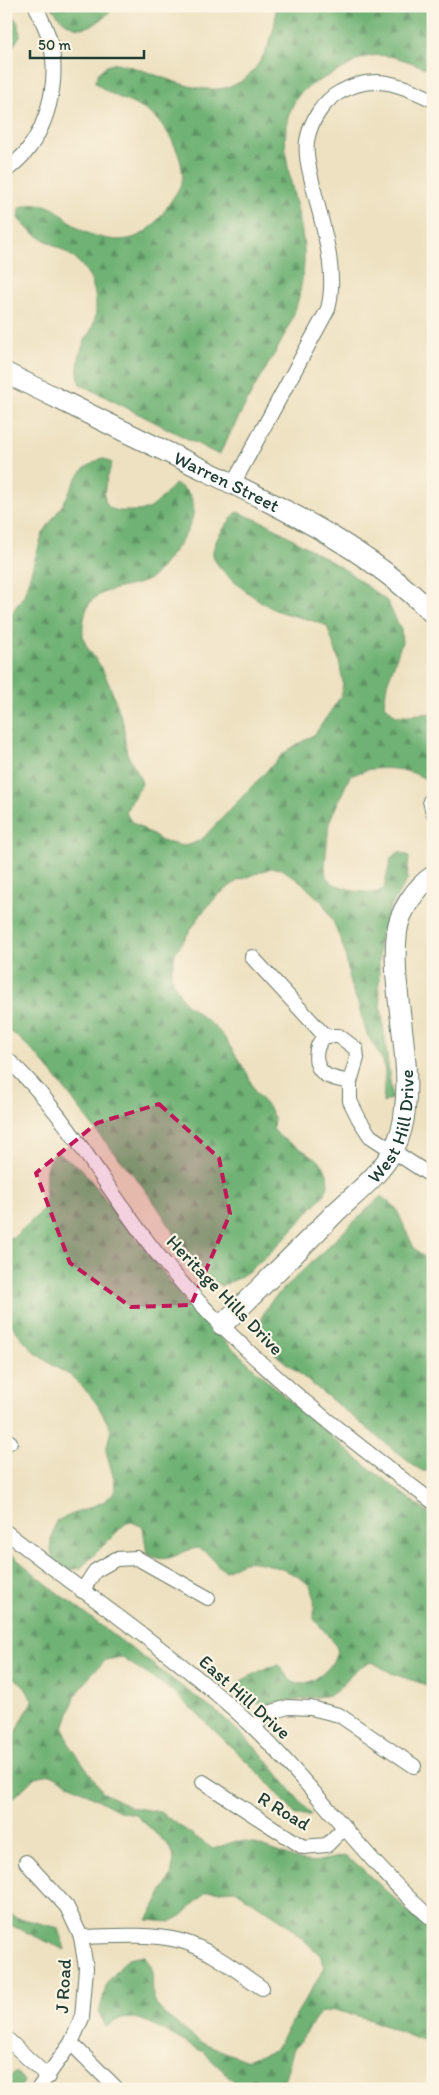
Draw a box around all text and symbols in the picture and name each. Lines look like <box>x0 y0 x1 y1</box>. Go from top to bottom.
scale bar <box>30 28 144 60</box>
text: 50 m <box>38 36 71 54</box>
street label: Warren Street <box>170 446 284 517</box>
street label: West Hill Drive <box>362 1069 418 1187</box>
street label: Heritage Hills Drive <box>162 1230 288 1360</box>
street label: East Hill Drive <box>195 1650 295 1744</box>
street label: R Road <box>254 1786 315 1836</box>
street label: J Road <box>50 1957 76 2014</box>

